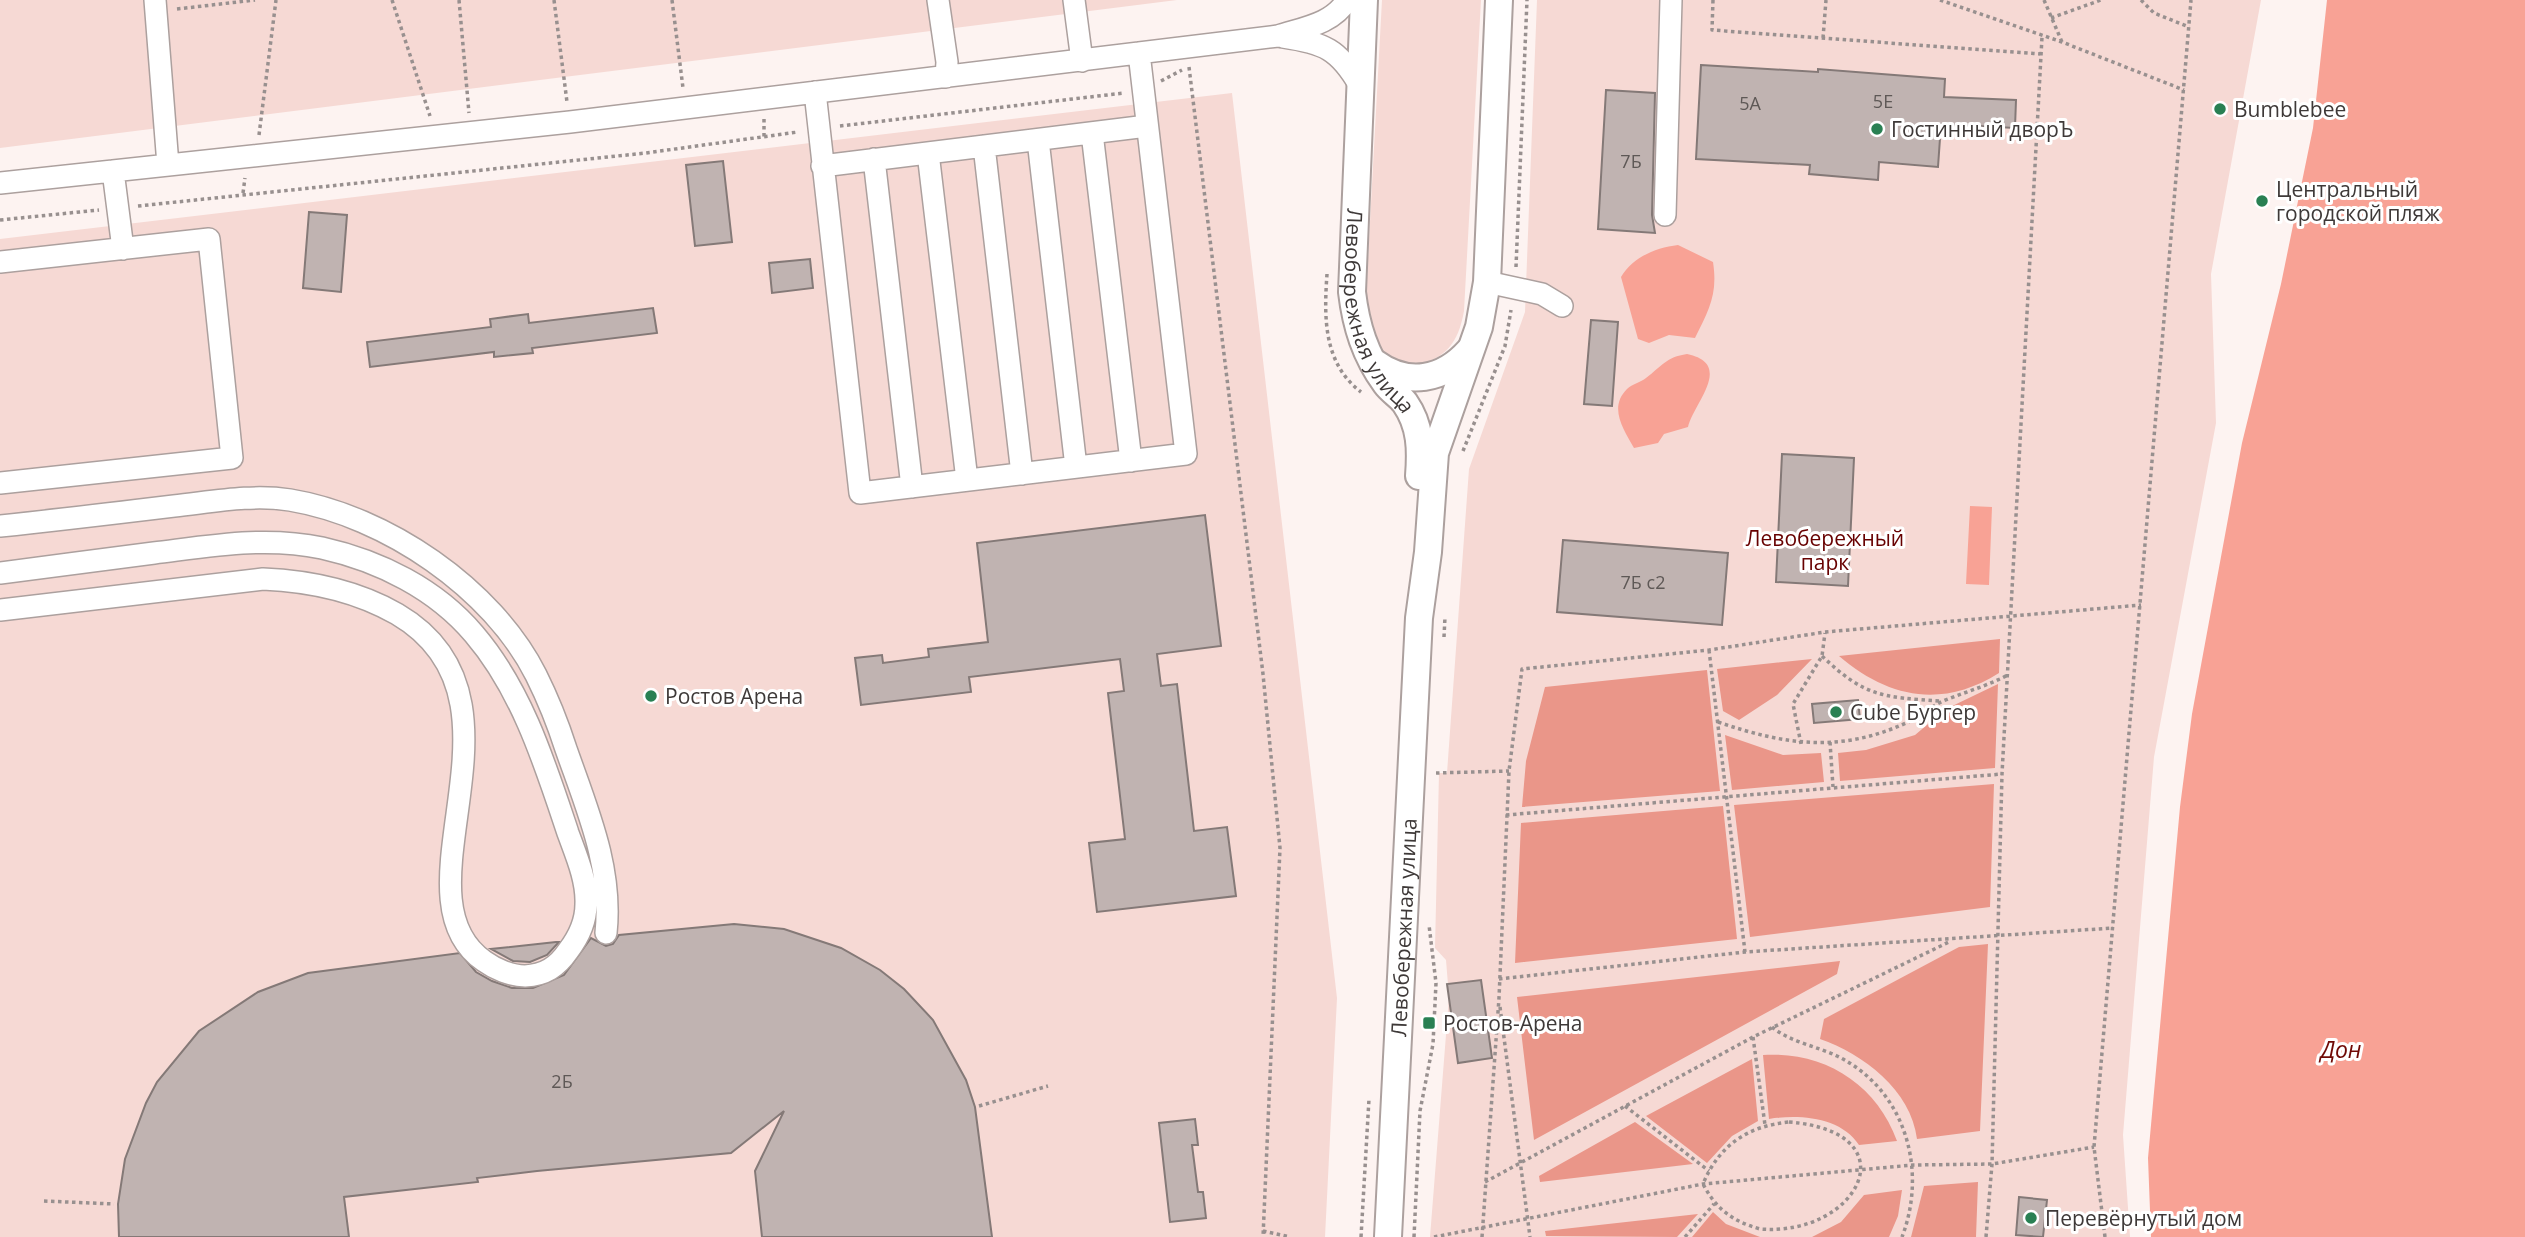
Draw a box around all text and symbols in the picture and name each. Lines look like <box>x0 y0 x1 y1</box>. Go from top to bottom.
house number: 5Е <box>1873 89 1893 113</box>
house number: 5А <box>1739 91 1761 115</box>
place label: Bumblebee <box>2234 95 2346 123</box>
marker: Bumblebee <box>2212 101 2228 117</box>
place label: Гостинный дворЪ <box>1891 115 2073 143</box>
marker: Гостинный дворЪ <box>1869 121 1885 137</box>
house number: 7Б <box>1620 149 1642 173</box>
place label: Центральный городской пляж <box>2276 175 2440 227</box>
marker: Центральный городской пляж <box>2254 193 2270 209</box>
street label: Левобережная улица <box>1338 208 1422 418</box>
park label: Левобережный парк <box>1746 524 1904 576</box>
house number: 7Б с2 <box>1621 570 1665 594</box>
place label: Ростов Арена <box>665 682 803 710</box>
marker: Ростов Арена <box>643 688 659 704</box>
place label: Cube Бургер <box>1850 698 1976 726</box>
marker: Cube Бургер <box>1828 704 1844 720</box>
street label: Левобережная улица <box>1384 818 1423 1037</box>
place label: Ростов-Арена <box>1443 1009 1583 1037</box>
marker: Ростов-Арена <box>1421 1015 1437 1031</box>
water label: Дон <box>2318 1033 2362 1065</box>
house number: 2Б <box>551 1069 573 1093</box>
place label: Перевёрнутый дом <box>2045 1204 2242 1232</box>
marker: Перевёрнутый дом <box>2023 1210 2039 1226</box>

